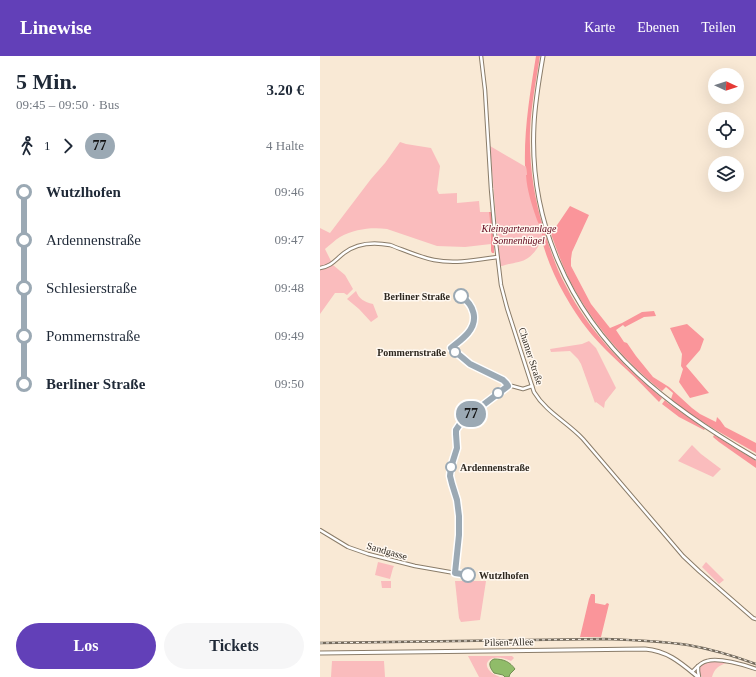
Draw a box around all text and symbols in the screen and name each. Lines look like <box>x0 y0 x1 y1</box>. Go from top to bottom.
text: Linewise <box>20 17 92 38</box>
text: Karte <box>584 20 615 35</box>
text: Ebenen <box>637 20 679 35</box>
text: Teilen <box>701 20 736 35</box>
north arrow <box>708 68 744 104</box>
map controls <box>708 68 744 192</box>
text: 5 Min. <box>16 69 77 94</box>
text: 3.20 € <box>267 82 304 98</box>
text: 09:45 – 09:50 · Bus <box>16 97 119 112</box>
button: locate <box>708 112 744 148</box>
icon: walk <box>16 135 38 157</box>
icon: forward <box>57 135 79 157</box>
text: 1 <box>44 138 51 153</box>
text: 77 <box>93 138 107 153</box>
text: 4 Halte <box>266 138 304 153</box>
button: layers <box>708 156 744 192</box>
text: Wutzlhofen <box>46 184 121 200</box>
text: 09:46 <box>274 184 304 199</box>
park label: Kleingartenanlage Sonnenhügel <box>481 223 557 246</box>
text: Ardennenstraße <box>46 232 141 248</box>
text: 09:47 <box>274 232 304 247</box>
text: Schlesierstraße <box>46 280 137 296</box>
text: 09:48 <box>274 280 304 295</box>
marker: Berliner Straße <box>453 288 469 304</box>
place label: Berliner Straße <box>384 291 451 302</box>
street label: Chamer Straße <box>517 326 546 387</box>
text: Pommernstraße <box>46 328 140 344</box>
text: 09:49 <box>274 328 304 343</box>
marker: Pommernstraße <box>449 346 461 358</box>
place label: Pommernstraße <box>377 347 447 358</box>
text: Berliner Straße <box>46 376 145 392</box>
text: 09:50 <box>274 376 304 391</box>
unlabelled marker <box>492 387 504 399</box>
line badge: 77 <box>453 401 489 427</box>
text: 77 <box>464 406 478 421</box>
marker: Ardennenstraße <box>445 461 457 473</box>
place label: Ardennenstraße <box>460 462 530 473</box>
street label: Sandgasse <box>365 540 409 562</box>
marker: Wutzlhofen <box>460 567 476 583</box>
place label: Wutzlhofen <box>479 570 529 581</box>
button: Los <box>16 623 156 669</box>
button: Tickets <box>164 623 304 669</box>
street label: Pilsen-Allee <box>484 636 534 648</box>

